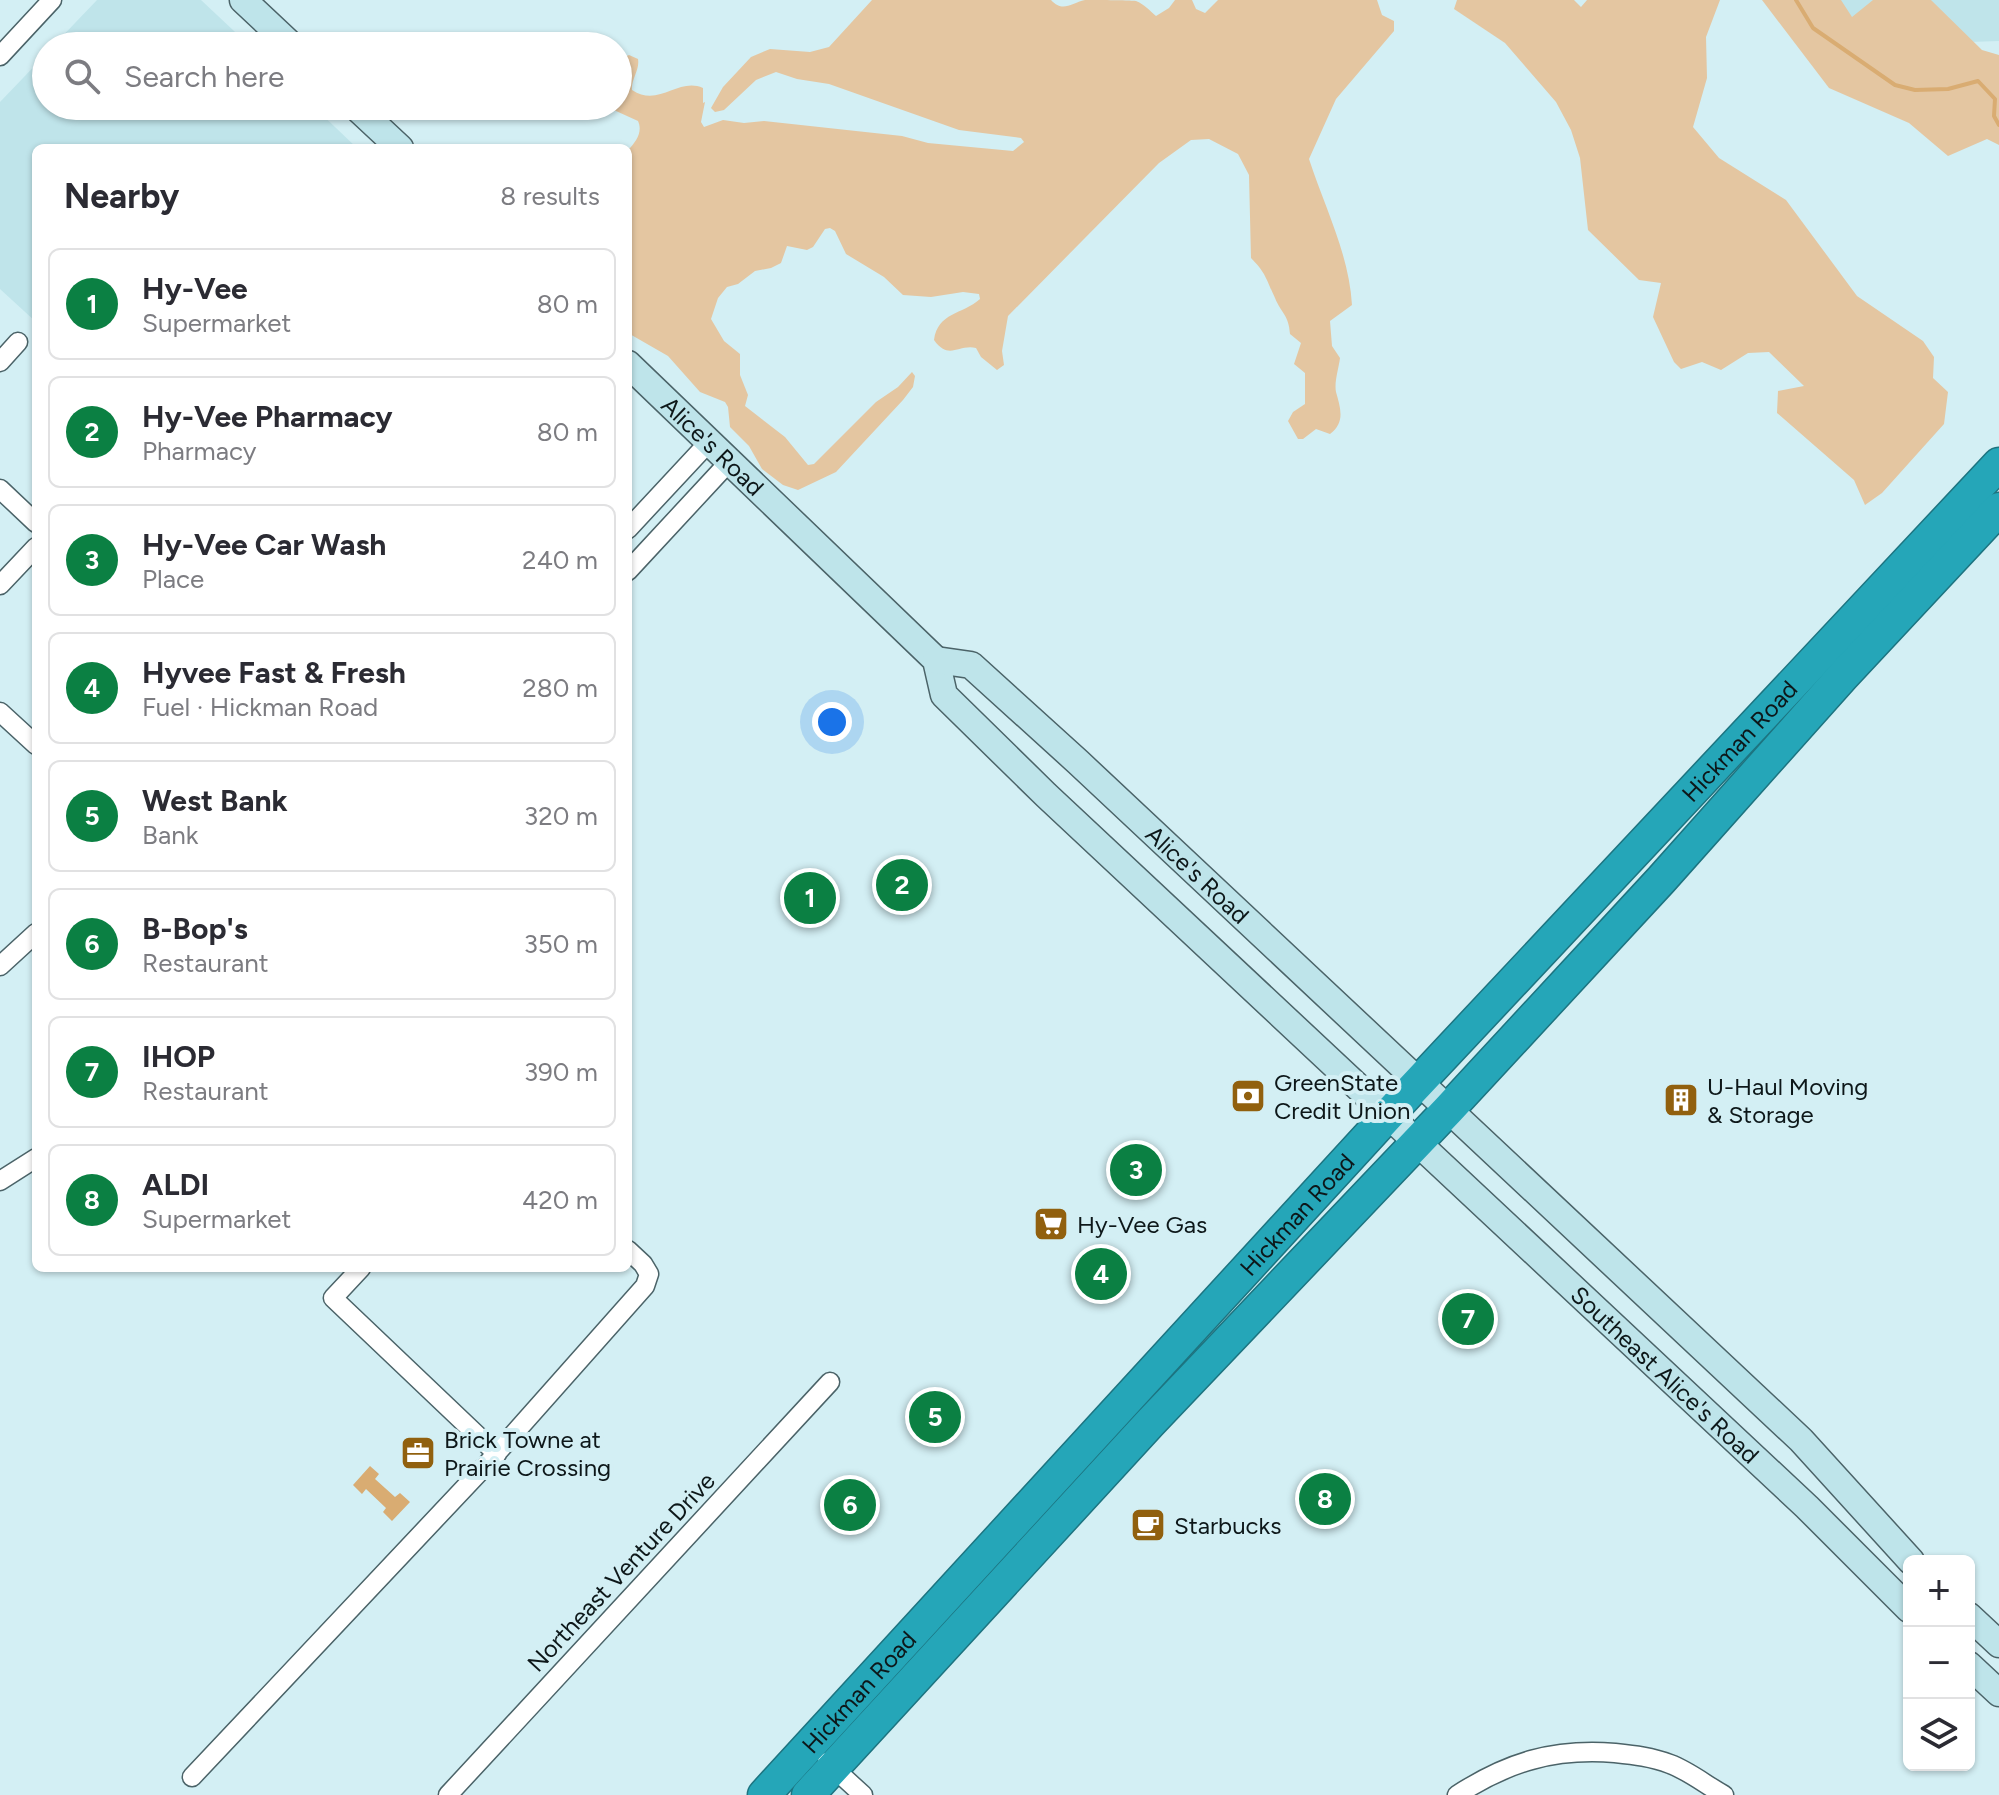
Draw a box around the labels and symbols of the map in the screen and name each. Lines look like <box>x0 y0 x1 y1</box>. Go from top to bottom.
street label: Alice's Road <box>656 390 770 501</box>
street label: Hickman Road <box>1675 674 1803 808</box>
your location <box>812 702 852 742</box>
street label: Alice's Road <box>1140 819 1255 930</box>
pin: 2 <box>876 855 928 915</box>
pin: 1 <box>784 868 836 928</box>
place label: GreenState Credit Union <box>1274 1068 1410 1125</box>
place label: U-Haul Moving & Storage <box>1707 1072 1868 1129</box>
bank icon: GreenState Credit Union <box>1229 1077 1267 1115</box>
building icon: U-Haul Moving & Storage <box>1662 1081 1700 1119</box>
pin: 3 <box>1110 1140 1162 1200</box>
street label: Hickman Road <box>1234 1147 1360 1282</box>
supermarket icon: Hy-Vee Gas <box>1032 1205 1070 1243</box>
place label: Hy-Vee Gas <box>1077 1210 1207 1239</box>
pin: 4 <box>1075 1244 1127 1304</box>
street label: Southeast Alice's Road <box>1565 1280 1765 1469</box>
pin: 7 <box>1442 1289 1494 1349</box>
pin: 5 <box>909 1387 961 1447</box>
place label: Brick Towne at Prairie Crossing <box>444 1425 611 1482</box>
office icon: Brick Towne at Prairie Crossing <box>399 1434 437 1472</box>
street label: Northeast Venture Drive <box>521 1466 721 1678</box>
pin: 8 <box>1299 1469 1351 1529</box>
pin: 6 <box>824 1475 876 1535</box>
cafe icon: Starbucks <box>1129 1506 1167 1544</box>
place label: Starbucks <box>1174 1511 1281 1540</box>
street label: Hickman Road <box>795 1625 922 1759</box>

